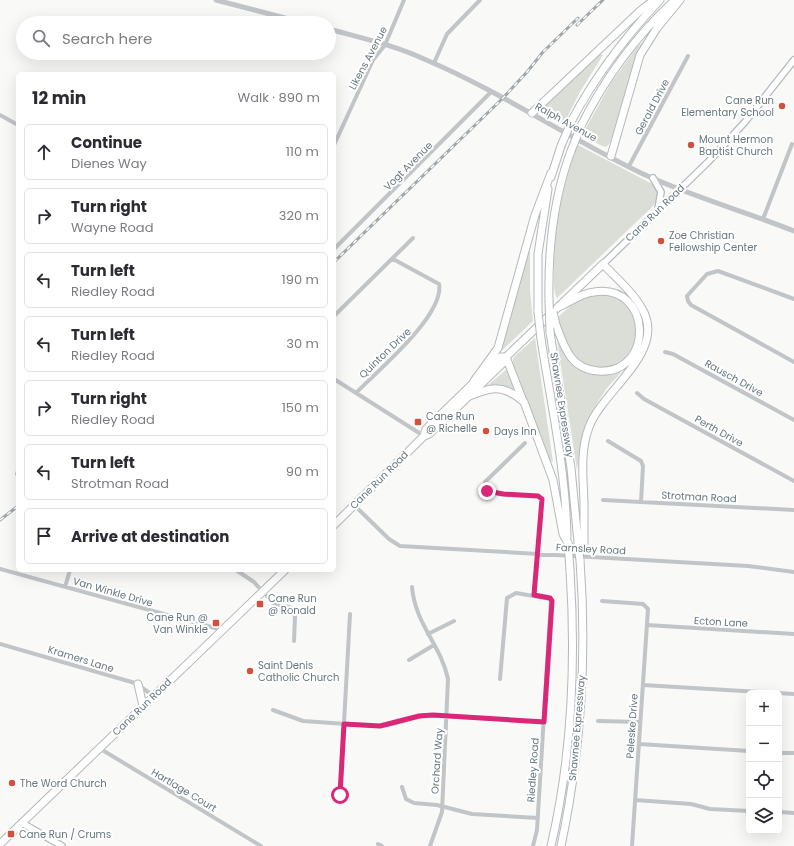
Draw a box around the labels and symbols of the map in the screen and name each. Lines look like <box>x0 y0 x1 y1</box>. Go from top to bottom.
street label: Likens Avenue <box>345 24 391 92</box>
street label: Gerald Drive <box>631 76 673 138</box>
place label: Cane Run Elementary School <box>681 93 774 120</box>
street label: Ralph Avenue <box>532 99 600 145</box>
marker: Cane Run Elementary School <box>777 101 787 111</box>
place label: Mount Hermon Baptist Church <box>699 132 773 159</box>
street label: Vogt Avenue <box>380 138 436 194</box>
marker: Mount Hermon Baptist Church <box>686 140 696 150</box>
street label: Cane Run Road <box>622 181 688 245</box>
place label: Zoe Christian Fellowship Center <box>669 228 757 255</box>
marker: Zoe Christian Fellowship Center <box>656 236 666 246</box>
street label: Quinton Drive <box>356 324 414 382</box>
street label: Shawnee Expressway <box>546 351 578 459</box>
street label: Rausch Drive <box>702 356 766 400</box>
place label: Cane Run @ Richelle <box>426 409 477 436</box>
street label: Perth Drive <box>692 411 746 451</box>
marker: Cane Run @ Richelle <box>413 417 423 427</box>
place label: Days Inn <box>494 424 537 439</box>
marker: Days Inn <box>481 426 491 436</box>
street label: Cane Run Road <box>346 447 412 513</box>
route end <box>478 482 496 500</box>
street label: Strotman Road <box>661 488 737 506</box>
street label: Farnsley Road <box>556 540 626 558</box>
street label: Van Winkle Drive <box>71 573 155 611</box>
place label: Cane Run @ Ronald <box>268 591 317 618</box>
marker: Cane Run @ Ronald <box>255 599 265 609</box>
place label: Cane Run @ Van Winkle <box>147 610 208 637</box>
street label: Ecton Lane <box>694 613 748 631</box>
marker: Cane Run @ Van Winkle <box>211 618 221 628</box>
street label: Kramers Lane <box>46 642 116 676</box>
place label: Saint Denis Catholic Church <box>258 658 339 685</box>
marker: Saint Denis Catholic Church <box>245 666 255 676</box>
street label: Shawnee Expressway <box>565 674 589 782</box>
street label: Cane Run Road <box>109 675 175 739</box>
street label: Peleske Drive <box>622 693 642 759</box>
street label: Orchard Way <box>427 727 447 795</box>
street label: Riedley Road <box>523 737 543 803</box>
street label: Hartlage Court <box>149 765 220 816</box>
place label: The Word Church <box>20 776 107 791</box>
marker: The Word Church <box>7 778 17 788</box>
route start <box>331 786 349 804</box>
place label: Cane Run / Crums <box>19 827 111 842</box>
marker: Cane Run / Crums <box>6 829 16 839</box>

